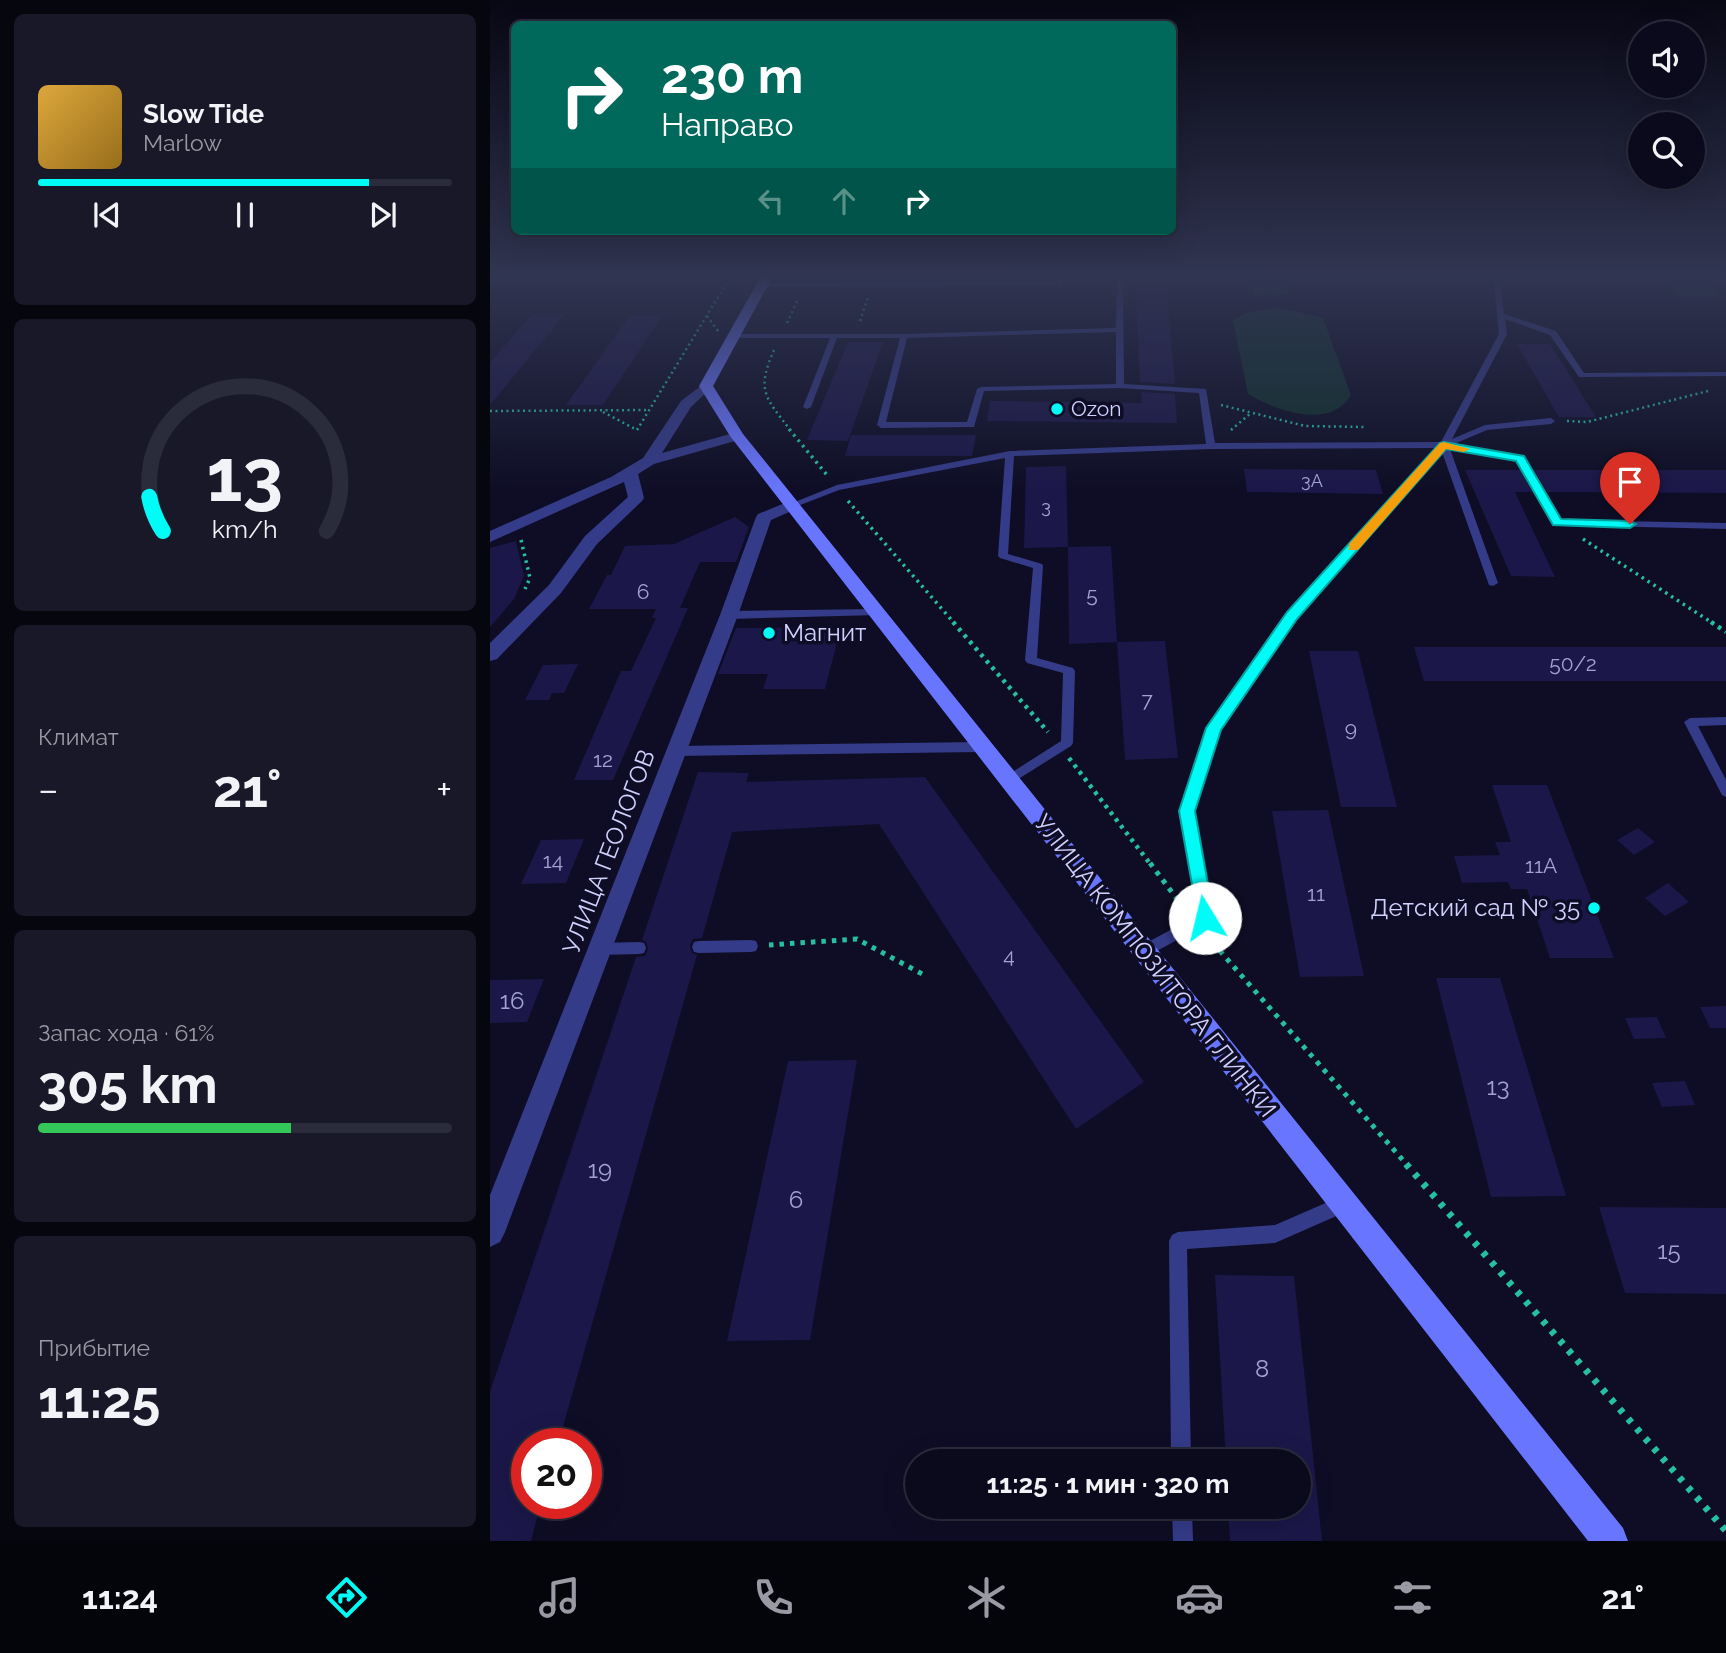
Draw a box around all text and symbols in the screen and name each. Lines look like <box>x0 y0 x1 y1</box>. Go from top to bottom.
map controls <box>1628 21 1705 189</box>
button: sound <box>1628 21 1705 98</box>
text: 230 m <box>661 47 803 104</box>
icon: right <box>546 49 637 140</box>
text: Slow Tide <box>143 99 264 129</box>
text: Направо <box>661 106 793 143</box>
button: search <box>1628 112 1705 189</box>
text: Marlow <box>143 129 222 156</box>
icon: left <box>752 182 790 220</box>
icon: ahead <box>825 182 863 220</box>
icon: right <box>898 182 936 220</box>
icon: previous <box>88 196 126 234</box>
icon: pause <box>226 196 264 234</box>
icon: next <box>364 196 402 234</box>
place label: Ozon <box>1071 396 1122 421</box>
marker: Ozon <box>1049 401 1065 417</box>
text: 13 <box>207 434 283 519</box>
pin <box>1600 452 1660 524</box>
icon: arrive <box>1611 463 1649 501</box>
house number: 3А <box>1301 470 1323 491</box>
house number: 3 <box>1041 496 1051 517</box>
text: km/h <box>212 514 278 544</box>
house number: 6 <box>637 579 649 604</box>
house number: 5 <box>1086 582 1098 607</box>
place label: Магнит <box>783 618 867 647</box>
marker: Магнит <box>761 625 777 641</box>
house number: 50/2 <box>1549 651 1597 676</box>
house number: 7 <box>1141 687 1153 712</box>
house number: 9 <box>1345 716 1357 741</box>
text: Климат <box>38 723 119 750</box>
street label: УЛИЦА ГЕОЛОГОВ <box>556 746 661 958</box>
house number: 12 <box>593 747 613 772</box>
text: 21° <box>213 758 282 819</box>
text: − <box>38 767 58 812</box>
text: + <box>436 767 452 812</box>
street label: УЛИЦА КОМПОЗИТОРА ГЛИНКИ <box>1028 809 1283 1123</box>
house number: 14 <box>543 848 563 873</box>
house number: 11А <box>1525 853 1557 878</box>
position arrow <box>1168 881 1242 955</box>
house number: 11 <box>1307 881 1325 906</box>
place label: Детский сад № 35 <box>1371 893 1580 922</box>
marker: Детский сад № 35 <box>1586 900 1602 916</box>
house number: 4 <box>1003 943 1015 968</box>
house number: 16 <box>500 986 524 1015</box>
text: Запас хода · 61% <box>38 1019 215 1046</box>
text: 305 km <box>38 1054 218 1115</box>
house number: 13 <box>1486 1072 1510 1101</box>
house number: 19 <box>588 1155 612 1184</box>
house number: 6 <box>789 1185 803 1214</box>
house number: 15 <box>1657 1236 1681 1265</box>
text: Прибытие <box>38 1334 150 1361</box>
house number: 8 <box>1255 1354 1269 1383</box>
text: 11:25 <box>38 1369 160 1430</box>
speed limit sign: 20 <box>511 1428 602 1519</box>
text: 11:25 · 1 мин · 320 m <box>986 1469 1230 1499</box>
icon: directions <box>322 1573 371 1622</box>
icon: music <box>535 1573 584 1622</box>
icon: phone <box>749 1573 798 1622</box>
icon: climate <box>962 1573 1011 1622</box>
icon: car <box>1175 1573 1224 1622</box>
icon: filters <box>1388 1573 1437 1622</box>
text: 11:24 <box>82 1579 158 1616</box>
text: 21° <box>1602 1579 1644 1616</box>

